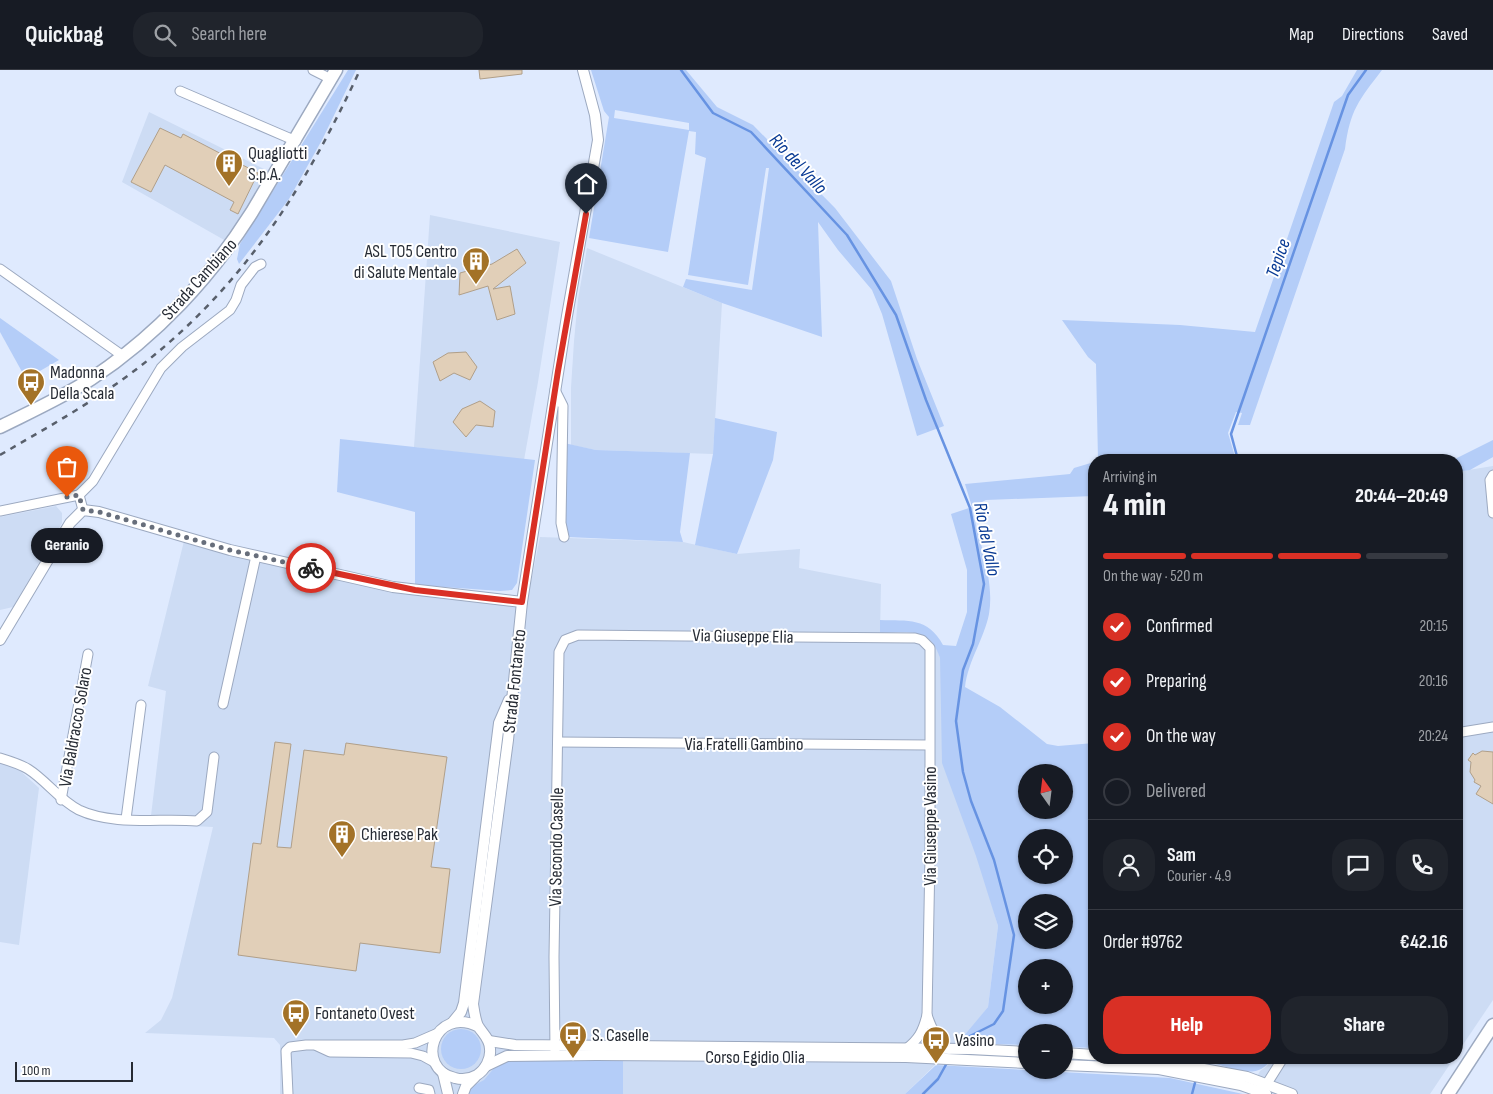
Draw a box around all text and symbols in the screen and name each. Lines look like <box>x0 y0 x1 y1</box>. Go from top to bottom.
search box <box>133 12 483 57</box>
text: Quickbag <box>25 20 103 49</box>
icon: search <box>151 21 179 49</box>
text: Search here <box>191 23 267 46</box>
text: Map <box>1289 24 1314 45</box>
text: Directions <box>1342 24 1404 45</box>
text: Saved <box>1432 24 1468 45</box>
water label: Rio del Vallo <box>764 129 832 199</box>
place label: Quagliotti S.p.A. <box>248 143 307 185</box>
building icon: Quagliotti S.p.A. <box>214 148 244 187</box>
pin <box>565 163 607 214</box>
icon: home <box>572 170 600 198</box>
street label: Strada Cambiano <box>157 234 241 324</box>
water label: Tepice <box>1261 235 1296 281</box>
place label: ASL TO5 Centro di Salute Mentale <box>354 241 457 283</box>
building icon: ASL TO5 Centro di Salute Mentale <box>461 246 491 285</box>
place label: Madonna Della Scala <box>50 362 115 404</box>
bus stop icon: Madonna Della Scala <box>16 367 46 406</box>
pin <box>46 446 88 497</box>
icon: bag <box>53 453 81 481</box>
text: Arriving in <box>1103 468 1157 487</box>
text: 20:44–20:49 <box>1355 485 1448 508</box>
text: 4 min <box>1103 486 1166 525</box>
water label: Rio del Vallo <box>968 501 1005 578</box>
callout: Geranio <box>31 527 103 562</box>
text: Geranio <box>45 536 89 555</box>
courier <box>286 543 336 593</box>
icon: bike <box>297 554 325 582</box>
text: On the way · 520 m <box>1103 567 1203 586</box>
icon: check <box>1103 613 1131 641</box>
text: Confirmed <box>1146 615 1213 638</box>
text: 20:15 <box>1419 617 1448 636</box>
street label: Via Giuseppe Elia <box>692 625 794 648</box>
street label: Strada Fontaneto <box>499 628 530 734</box>
street label: Via Baldracco Solaro <box>55 666 96 789</box>
icon: check <box>1103 668 1131 696</box>
text: Preparing <box>1146 670 1207 693</box>
text: 20:16 <box>1419 672 1448 691</box>
icon: check <box>1103 723 1131 751</box>
text: On the way <box>1146 725 1216 748</box>
text: 20:24 <box>1418 727 1448 746</box>
street label: Via Fratelli Gambino <box>684 734 804 755</box>
north arrow <box>1018 764 1072 819</box>
map controls <box>1018 764 1073 1079</box>
street label: Via Giuseppe Vasino <box>920 766 941 886</box>
text: Delivered <box>1146 780 1206 803</box>
street label: Via Secondo Caselle <box>545 787 568 907</box>
building icon: Chierese Pak <box>327 819 357 858</box>
place label: Chierese Pak <box>361 824 438 845</box>
button: locate <box>1018 829 1073 884</box>
button: person <box>1103 839 1155 891</box>
button: chat <box>1332 839 1384 891</box>
button: phone <box>1396 839 1448 891</box>
text: Sam <box>1167 844 1196 867</box>
text: Courier · 4.9 <box>1167 867 1231 886</box>
button: layers <box>1018 894 1073 949</box>
text: Order #9762 <box>1103 931 1183 954</box>
text: €42.16 <box>1400 931 1448 954</box>
button: + <box>1018 959 1073 1014</box>
button: Help <box>1103 996 1271 1054</box>
button: Share <box>1281 996 1448 1054</box>
bus stop icon: Fontaneto Ovest <box>281 998 311 1037</box>
place label: Fontaneto Ovest <box>315 1003 415 1024</box>
bus stop icon: S. Caselle <box>558 1020 588 1059</box>
button: − <box>1018 1024 1073 1079</box>
place label: S. Caselle <box>592 1025 649 1046</box>
bus stop icon: Vasino <box>921 1025 951 1064</box>
place label: Vasino <box>955 1030 994 1051</box>
street label: Corso Egidio Olia <box>705 1047 805 1068</box>
scale bar <box>15 1059 132 1082</box>
text: 100 m <box>22 1062 51 1079</box>

